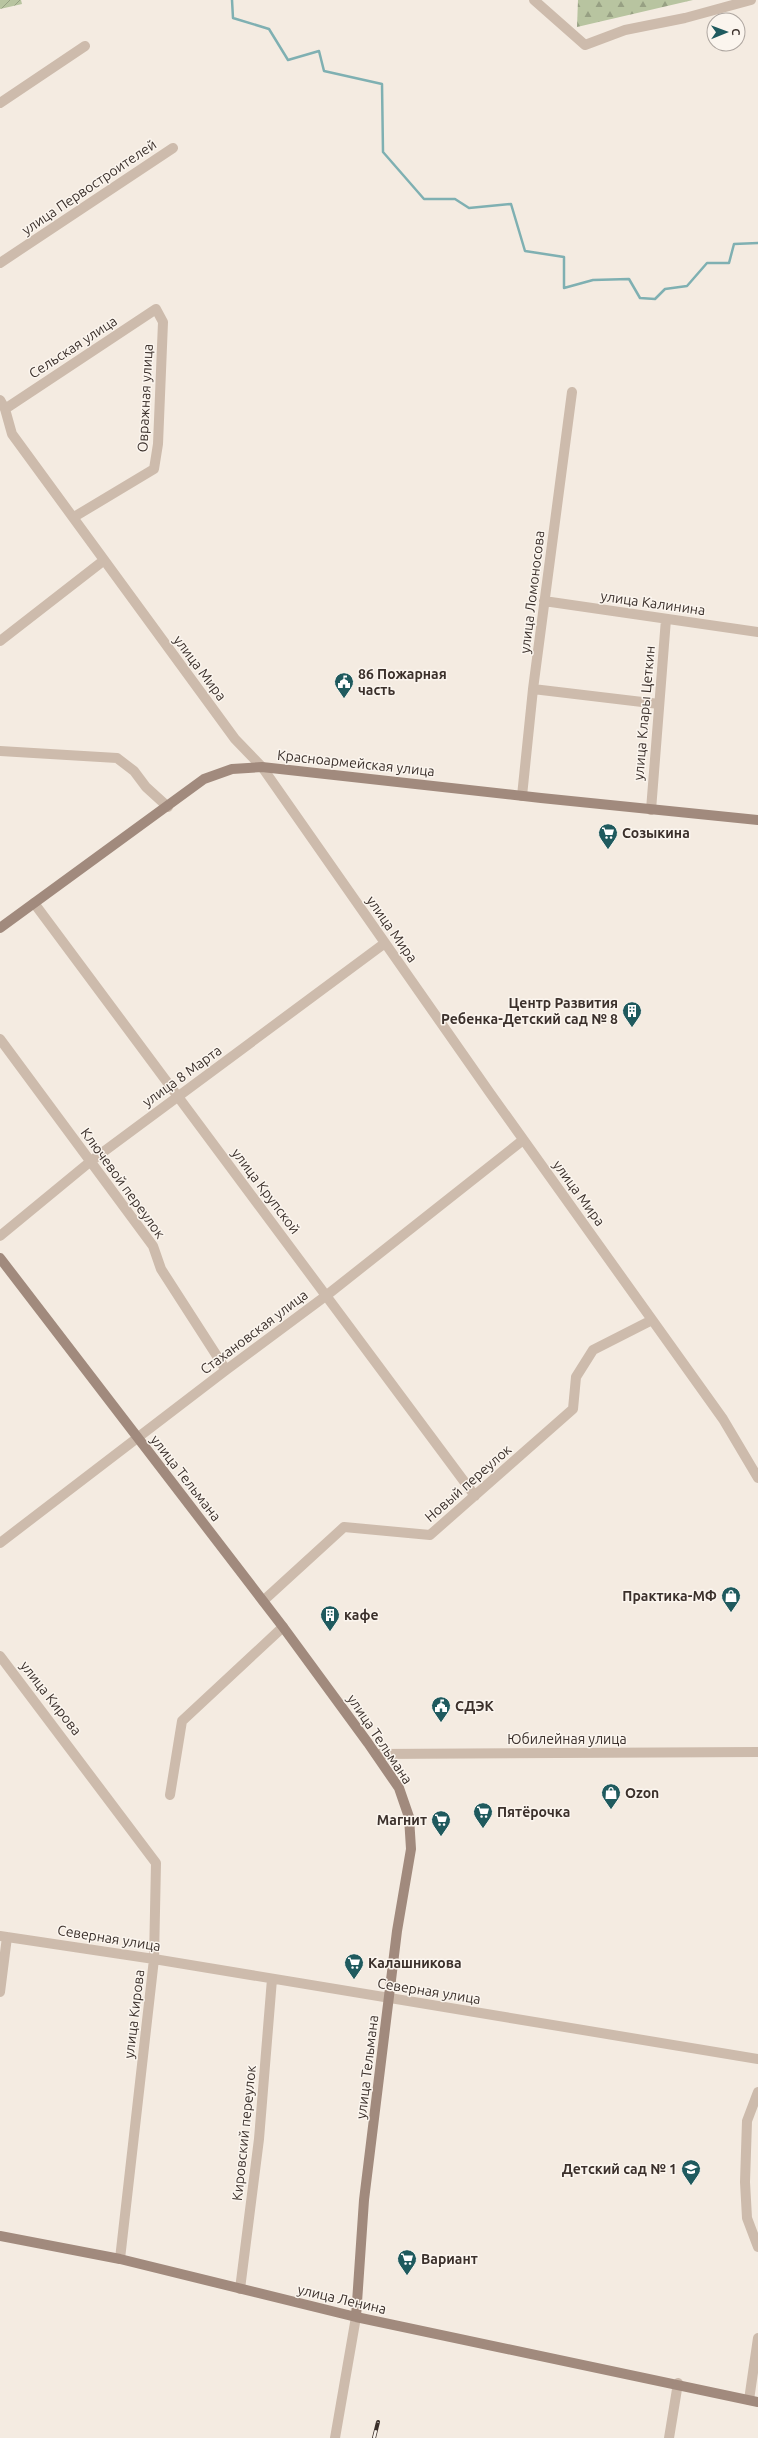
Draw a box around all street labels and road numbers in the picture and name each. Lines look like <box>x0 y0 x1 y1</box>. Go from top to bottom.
street label: улица Первостроителей <box>19 136 159 238</box>
street label: Сельская улица <box>26 313 120 381</box>
street label: Овражная улица <box>134 343 156 453</box>
street label: улица Ломоносова <box>517 530 547 654</box>
street label: улица Калинина <box>600 588 706 618</box>
street label: улица Мира <box>170 632 230 704</box>
street label: улица Клары Цеткин <box>630 645 658 781</box>
street label: Красноармейская улица <box>276 747 436 779</box>
street label: улица Мира <box>363 893 421 965</box>
street label: улица 8 Марта <box>139 1042 225 1110</box>
street label: Ключевой переулок <box>78 1125 168 1241</box>
street label: улица Крупской <box>229 1145 303 1237</box>
street label: улица Мира <box>550 1157 608 1229</box>
street label: Стахановская улица <box>197 1286 311 1378</box>
street label: улица Тельмана <box>147 1432 225 1524</box>
street label: Новый переулок <box>421 1441 515 1525</box>
street label: улица Кирова <box>17 1658 85 1738</box>
street label: улица Тельмана <box>344 1691 416 1787</box>
street label: Юбилейная улица <box>507 1731 627 1747</box>
street label: Северная улица <box>56 1922 162 1954</box>
street label: улица Кирова <box>121 1969 147 2059</box>
street label: Северная улица <box>376 1975 482 2007</box>
street label: улица Тельмана <box>353 2014 381 2120</box>
street label: Кировский переулок <box>229 2064 259 2202</box>
street label: улица Ленина <box>296 2281 388 2317</box>

